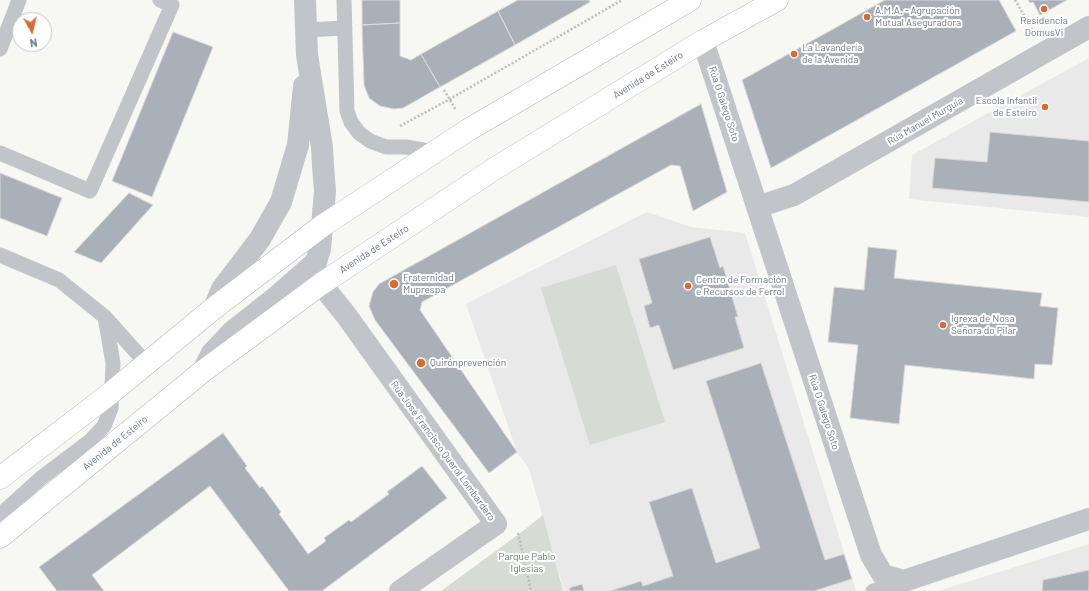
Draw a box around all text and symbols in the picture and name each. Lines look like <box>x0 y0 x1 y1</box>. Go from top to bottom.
marker: Residencia DomusVi <box>1039 4 1049 14</box>
place label: A.M.A. - Agrupación Mutual Aseguradora <box>875 5 961 28</box>
north arrow <box>12 12 52 52</box>
marker: A.M.A. - Agrupación Mutual Aseguradora <box>862 12 872 22</box>
place label: Residencia DomusVi <box>1020 15 1068 38</box>
text: N <box>29 36 38 50</box>
place label: La Lavandería de la Avenida <box>802 42 862 66</box>
street label: Avenida de Esteiro <box>611 49 685 101</box>
marker: La Lavandería de la Avenida <box>789 49 799 59</box>
street label: Rúa O Galego Soto <box>706 65 742 143</box>
street label: Rúa Manuel Murguía <box>885 94 965 148</box>
place label: Escola Infantil de Esteiro <box>976 95 1037 118</box>
marker: Escola Infantil de Esteiro <box>1040 102 1050 112</box>
street label: Avenida de Esteiro <box>337 222 411 276</box>
place label: Fraternidad Muprespa <box>403 272 454 296</box>
place label: Centro de Formación e Recursos de Ferrol <box>696 274 786 298</box>
marker: Fraternidad Muprespa <box>388 278 400 290</box>
marker: Centro de Formación e Recursos de Ferrol <box>683 281 693 291</box>
place label: Igrexa de Nosa Señora do Pilar <box>951 313 1016 336</box>
marker: Igrexa de Nosa Señora do Pilar <box>938 320 948 330</box>
marker: Quirónprevención <box>415 357 427 369</box>
place label: Quirónprevención <box>430 357 506 369</box>
street label: Rúa O Galego Soto <box>806 373 842 451</box>
street label: Rúa José Francisco Querol Lombardero <box>388 379 498 523</box>
street label: Avenida de Esteiro <box>80 413 150 473</box>
park label: Parque Pablo Iglesias <box>499 551 555 574</box>

